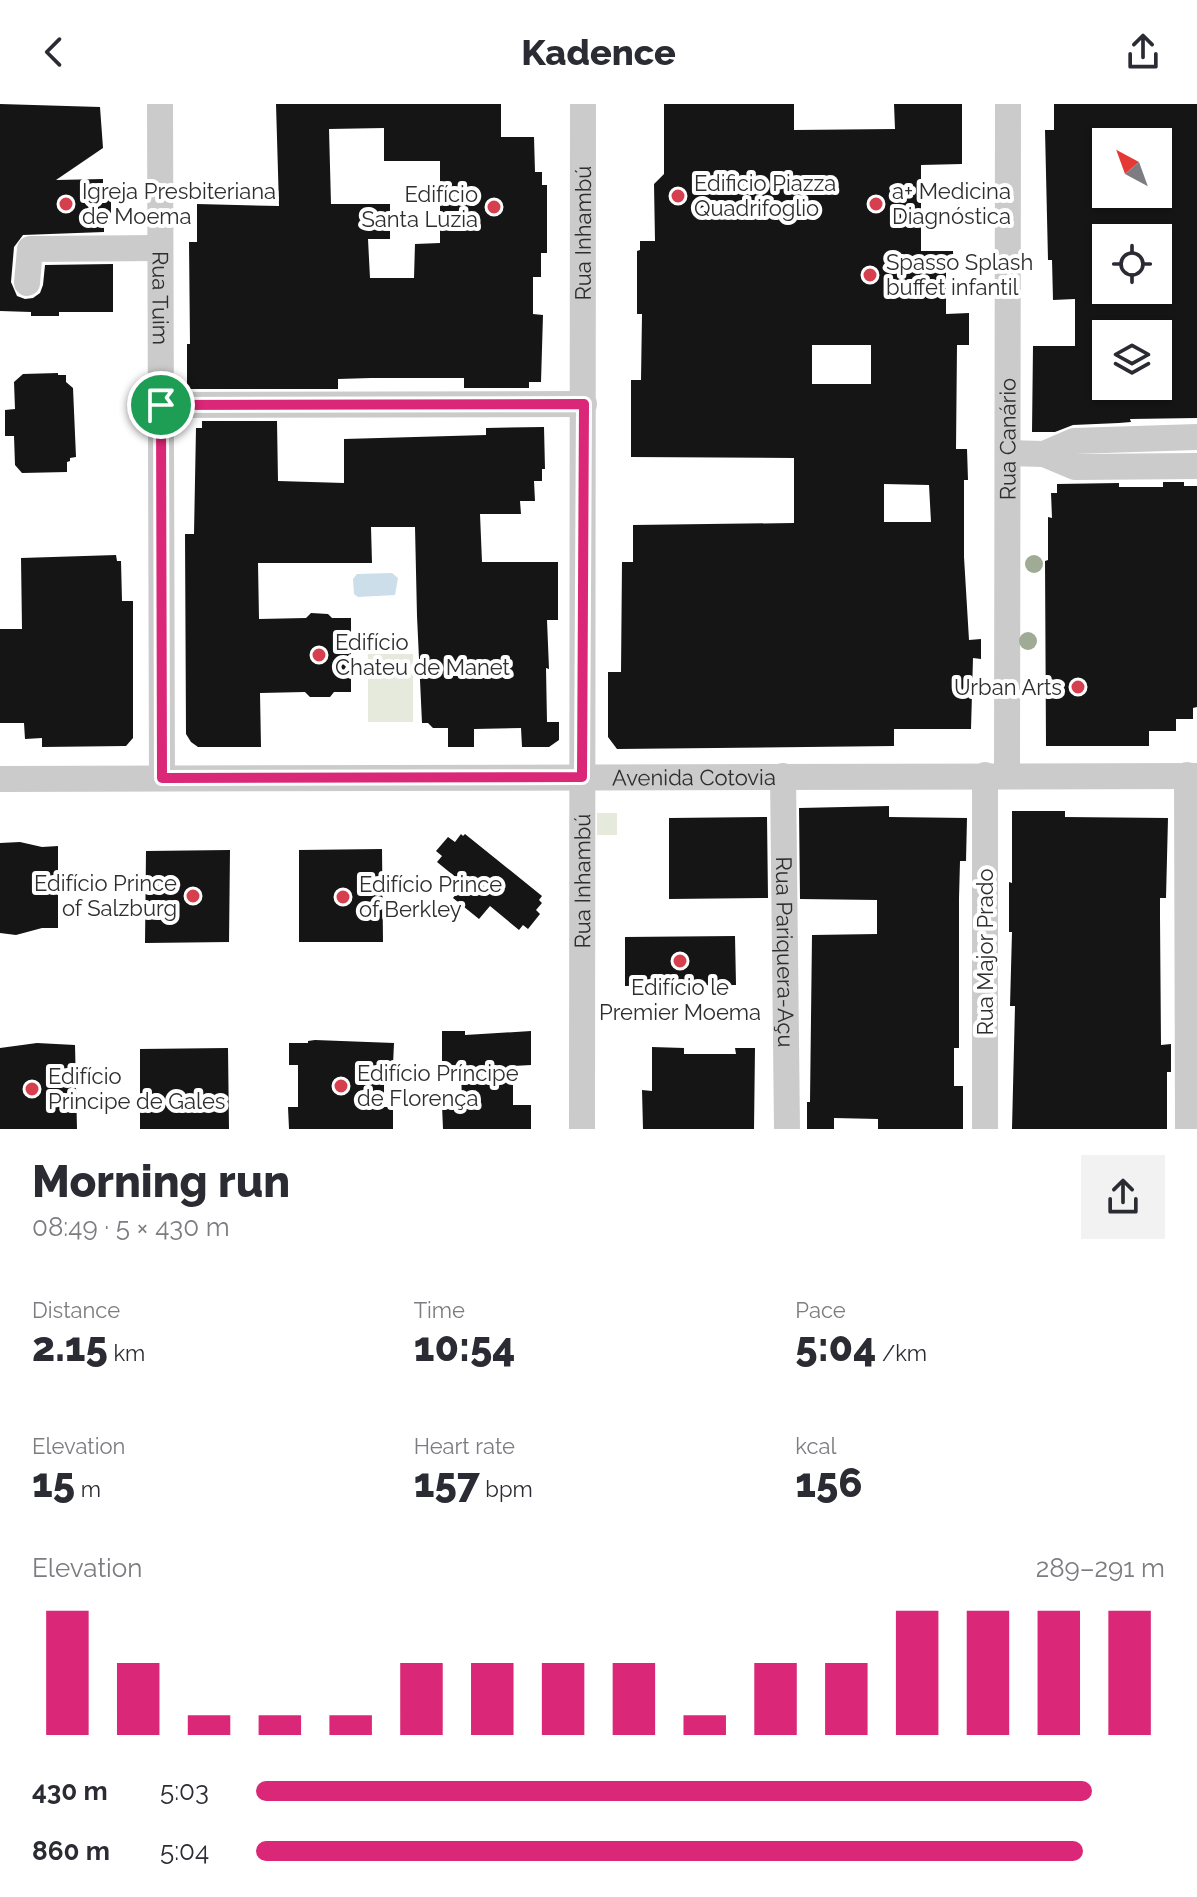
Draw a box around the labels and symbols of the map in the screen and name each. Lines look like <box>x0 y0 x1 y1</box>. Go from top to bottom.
north arrow <box>1092 128 1172 208</box>
street label: Rua Inhambú <box>570 166 596 300</box>
place label: Edificio Piazza Quadrifoglio <box>694 170 836 221</box>
place label: Igreja Presbiteriana de Moema <box>82 178 276 229</box>
place label: a+ Medicina Diagnóstica <box>892 178 1011 229</box>
place label: Edifício Santa Luzia <box>362 181 478 232</box>
marker: Edificio Piazza Quadrifoglio <box>669 187 687 205</box>
marker: Igreja Presbiteriana de Moema <box>57 195 75 213</box>
marker: a+ Medicina Diagnóstica <box>867 195 885 213</box>
marker: Edifício Santa Luzia <box>485 198 503 216</box>
place label: Spasso Splash buffet infantil <box>886 249 1033 300</box>
street label: Rua Tuim <box>147 251 174 345</box>
marker: Spasso Splash buffet infantil <box>861 266 879 284</box>
pin <box>127 371 195 439</box>
street label: Rua Canário <box>994 378 1021 500</box>
place label: Edifício Chateu de Manet <box>335 629 511 680</box>
marker: Edifício Chateu de Manet <box>310 646 328 664</box>
place label: Urban Arts <box>954 674 1062 700</box>
marker: Urban Arts <box>1069 678 1087 696</box>
street label: Avenida Cotovia <box>612 764 776 790</box>
street label: Rua Inhambú <box>569 814 595 948</box>
street label: Rua Pariquera-Açu <box>771 856 799 1048</box>
street label: Rua Major Prado <box>972 868 998 1036</box>
place label: Edifício Prince of Salzburg <box>34 870 177 921</box>
place label: Edifício Prince of Berkley <box>359 871 502 922</box>
marker: Edifício Prince of Salzburg <box>184 887 202 905</box>
marker: Edifício Prince of Berkley <box>334 888 352 906</box>
marker: Edifício le Premier Moema <box>671 952 689 970</box>
place label: Edifício le Premier Moema <box>599 974 761 1025</box>
place label: Edifício Príncipe de Florença <box>357 1060 519 1111</box>
place label: Edifício Principe de Gales <box>48 1063 225 1114</box>
marker: Edifício Príncipe de Florença <box>332 1077 350 1095</box>
marker: Edifício Principe de Gales <box>23 1080 41 1098</box>

